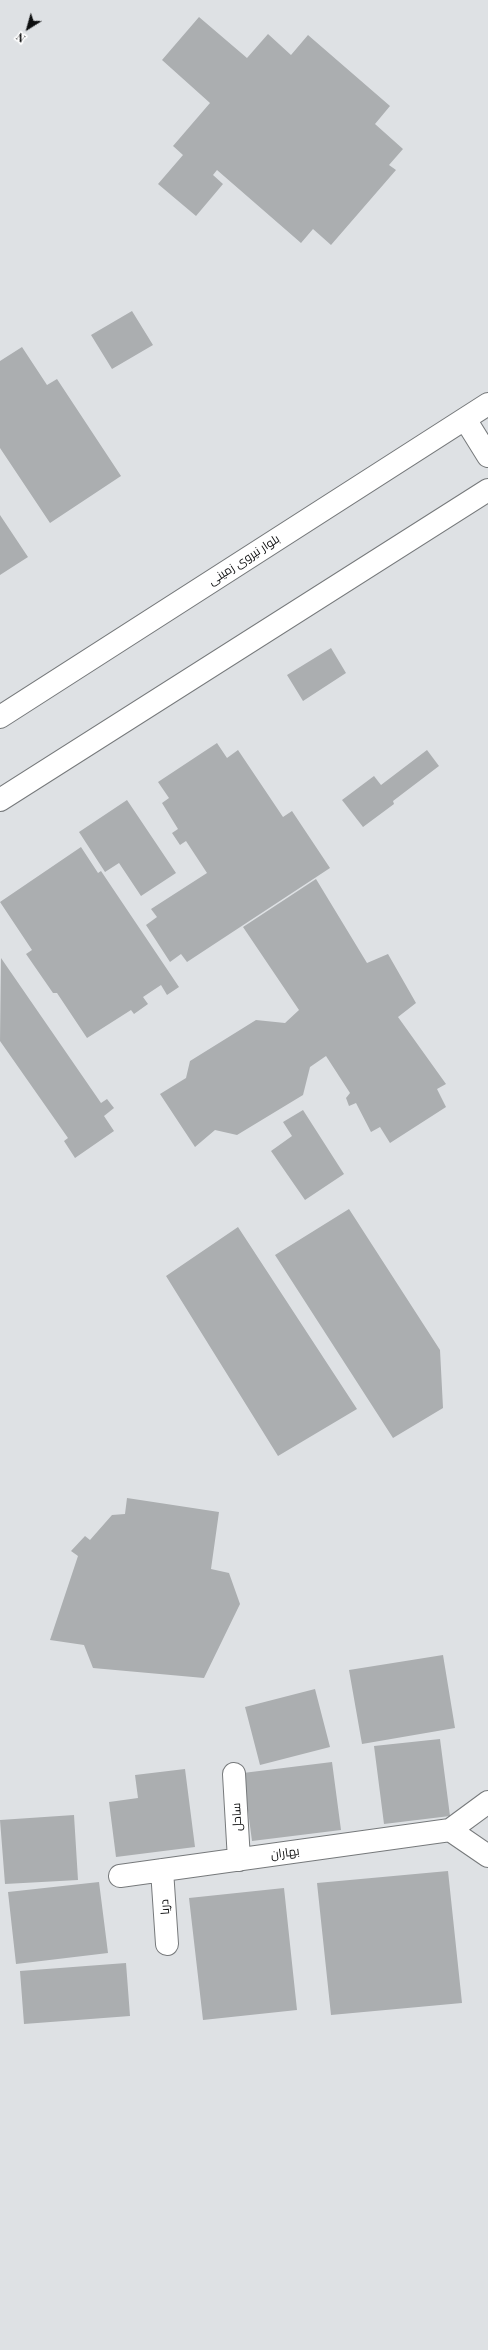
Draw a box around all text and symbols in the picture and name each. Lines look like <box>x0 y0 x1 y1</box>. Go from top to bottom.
north arrow <box>8 8 48 48</box>
text: N <box>13 30 28 46</box>
street label: بلوار نیروی زمینی <box>206 532 282 588</box>
street label: ساحل <box>229 1802 245 1832</box>
street label: بهاران <box>270 1844 300 1862</box>
street label: دریا <box>157 1899 173 1915</box>

